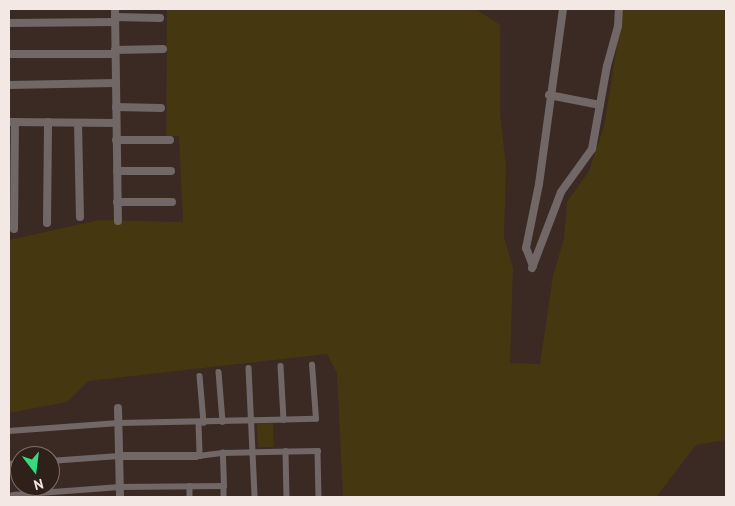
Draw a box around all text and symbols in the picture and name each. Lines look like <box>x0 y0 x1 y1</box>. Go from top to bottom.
north arrow <box>10 446 60 496</box>
text: N <box>32 475 45 494</box>

